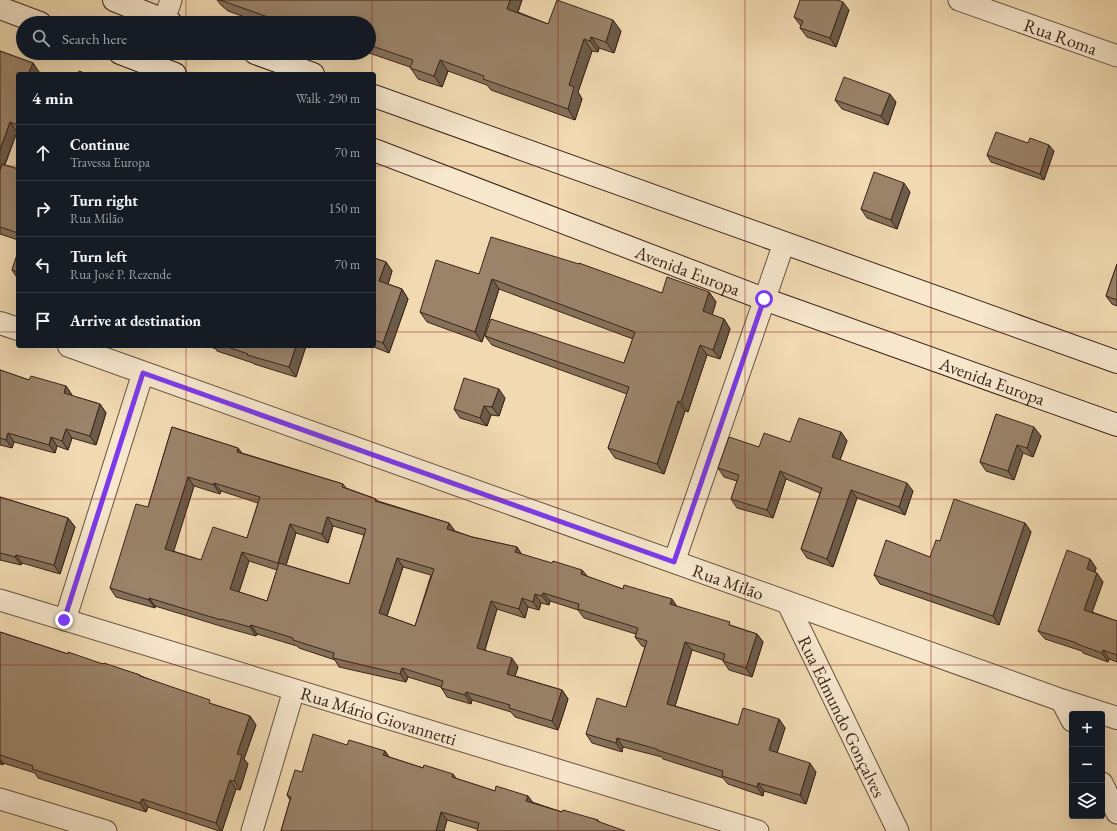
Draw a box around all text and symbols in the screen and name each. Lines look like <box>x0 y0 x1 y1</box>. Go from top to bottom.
street label: Rua Roma <box>1021 13 1101 60</box>
search box <box>16 16 376 60</box>
icon: search <box>30 27 52 49</box>
text: Search here <box>62 29 127 48</box>
text: 4 min <box>32 87 73 109</box>
text: Walk · 290 m <box>296 90 360 107</box>
text: Continue <box>70 135 130 154</box>
icon: ahead <box>32 142 54 164</box>
text: 70 m <box>335 144 360 161</box>
text: Travessa Europa <box>70 154 150 171</box>
text: Turn right <box>70 191 138 210</box>
icon: right <box>32 198 54 220</box>
text: 150 m <box>329 200 360 217</box>
text: Rua Milão <box>70 210 124 227</box>
street label: Avenida Europa <box>631 239 744 301</box>
text: Turn left <box>70 247 127 266</box>
icon: left <box>32 254 54 276</box>
text: 70 m <box>335 256 360 273</box>
text: Rua José P. Rezende <box>70 266 171 283</box>
route start <box>755 290 773 308</box>
icon: arrive <box>32 310 54 332</box>
text: Arrive at destination <box>70 311 201 330</box>
street label: Avenida Europa <box>936 351 1049 410</box>
street label: Rua Milão <box>689 558 767 605</box>
route end <box>55 611 73 629</box>
street label: Rua Edmundo Gonçalves <box>793 632 891 801</box>
street label: Rua Mário Giovannetti <box>298 681 460 750</box>
map controls <box>1069 711 1105 819</box>
button: + <box>1069 711 1105 747</box>
button: − <box>1069 747 1105 783</box>
button: layers <box>1069 783 1105 819</box>

